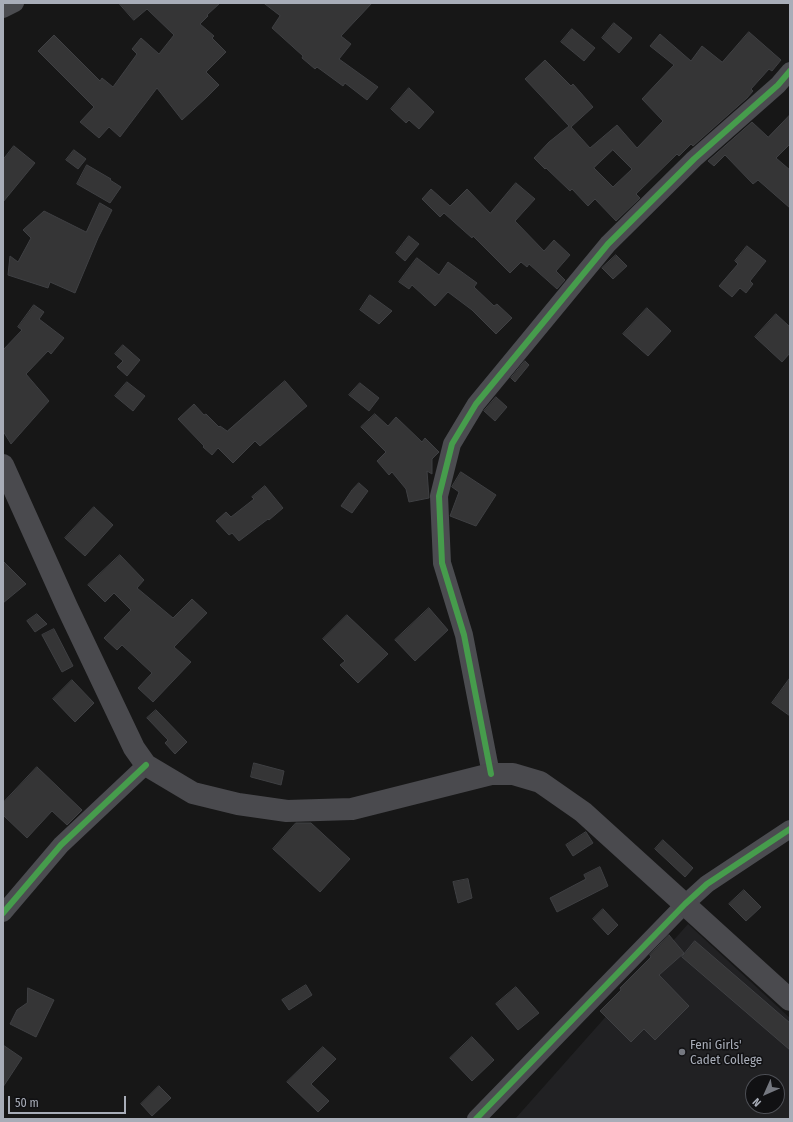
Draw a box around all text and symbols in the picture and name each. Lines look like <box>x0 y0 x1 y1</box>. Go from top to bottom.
place label: Feni Girls' Cadet College <box>690 1037 762 1068</box>
marker: Feni Girls' Cadet College <box>677 1047 687 1057</box>
north arrow <box>745 1074 785 1114</box>
scale bar <box>10 1088 128 1114</box>
text: N <box>750 1095 764 1109</box>
text: 50 m <box>15 1096 39 1110</box>

